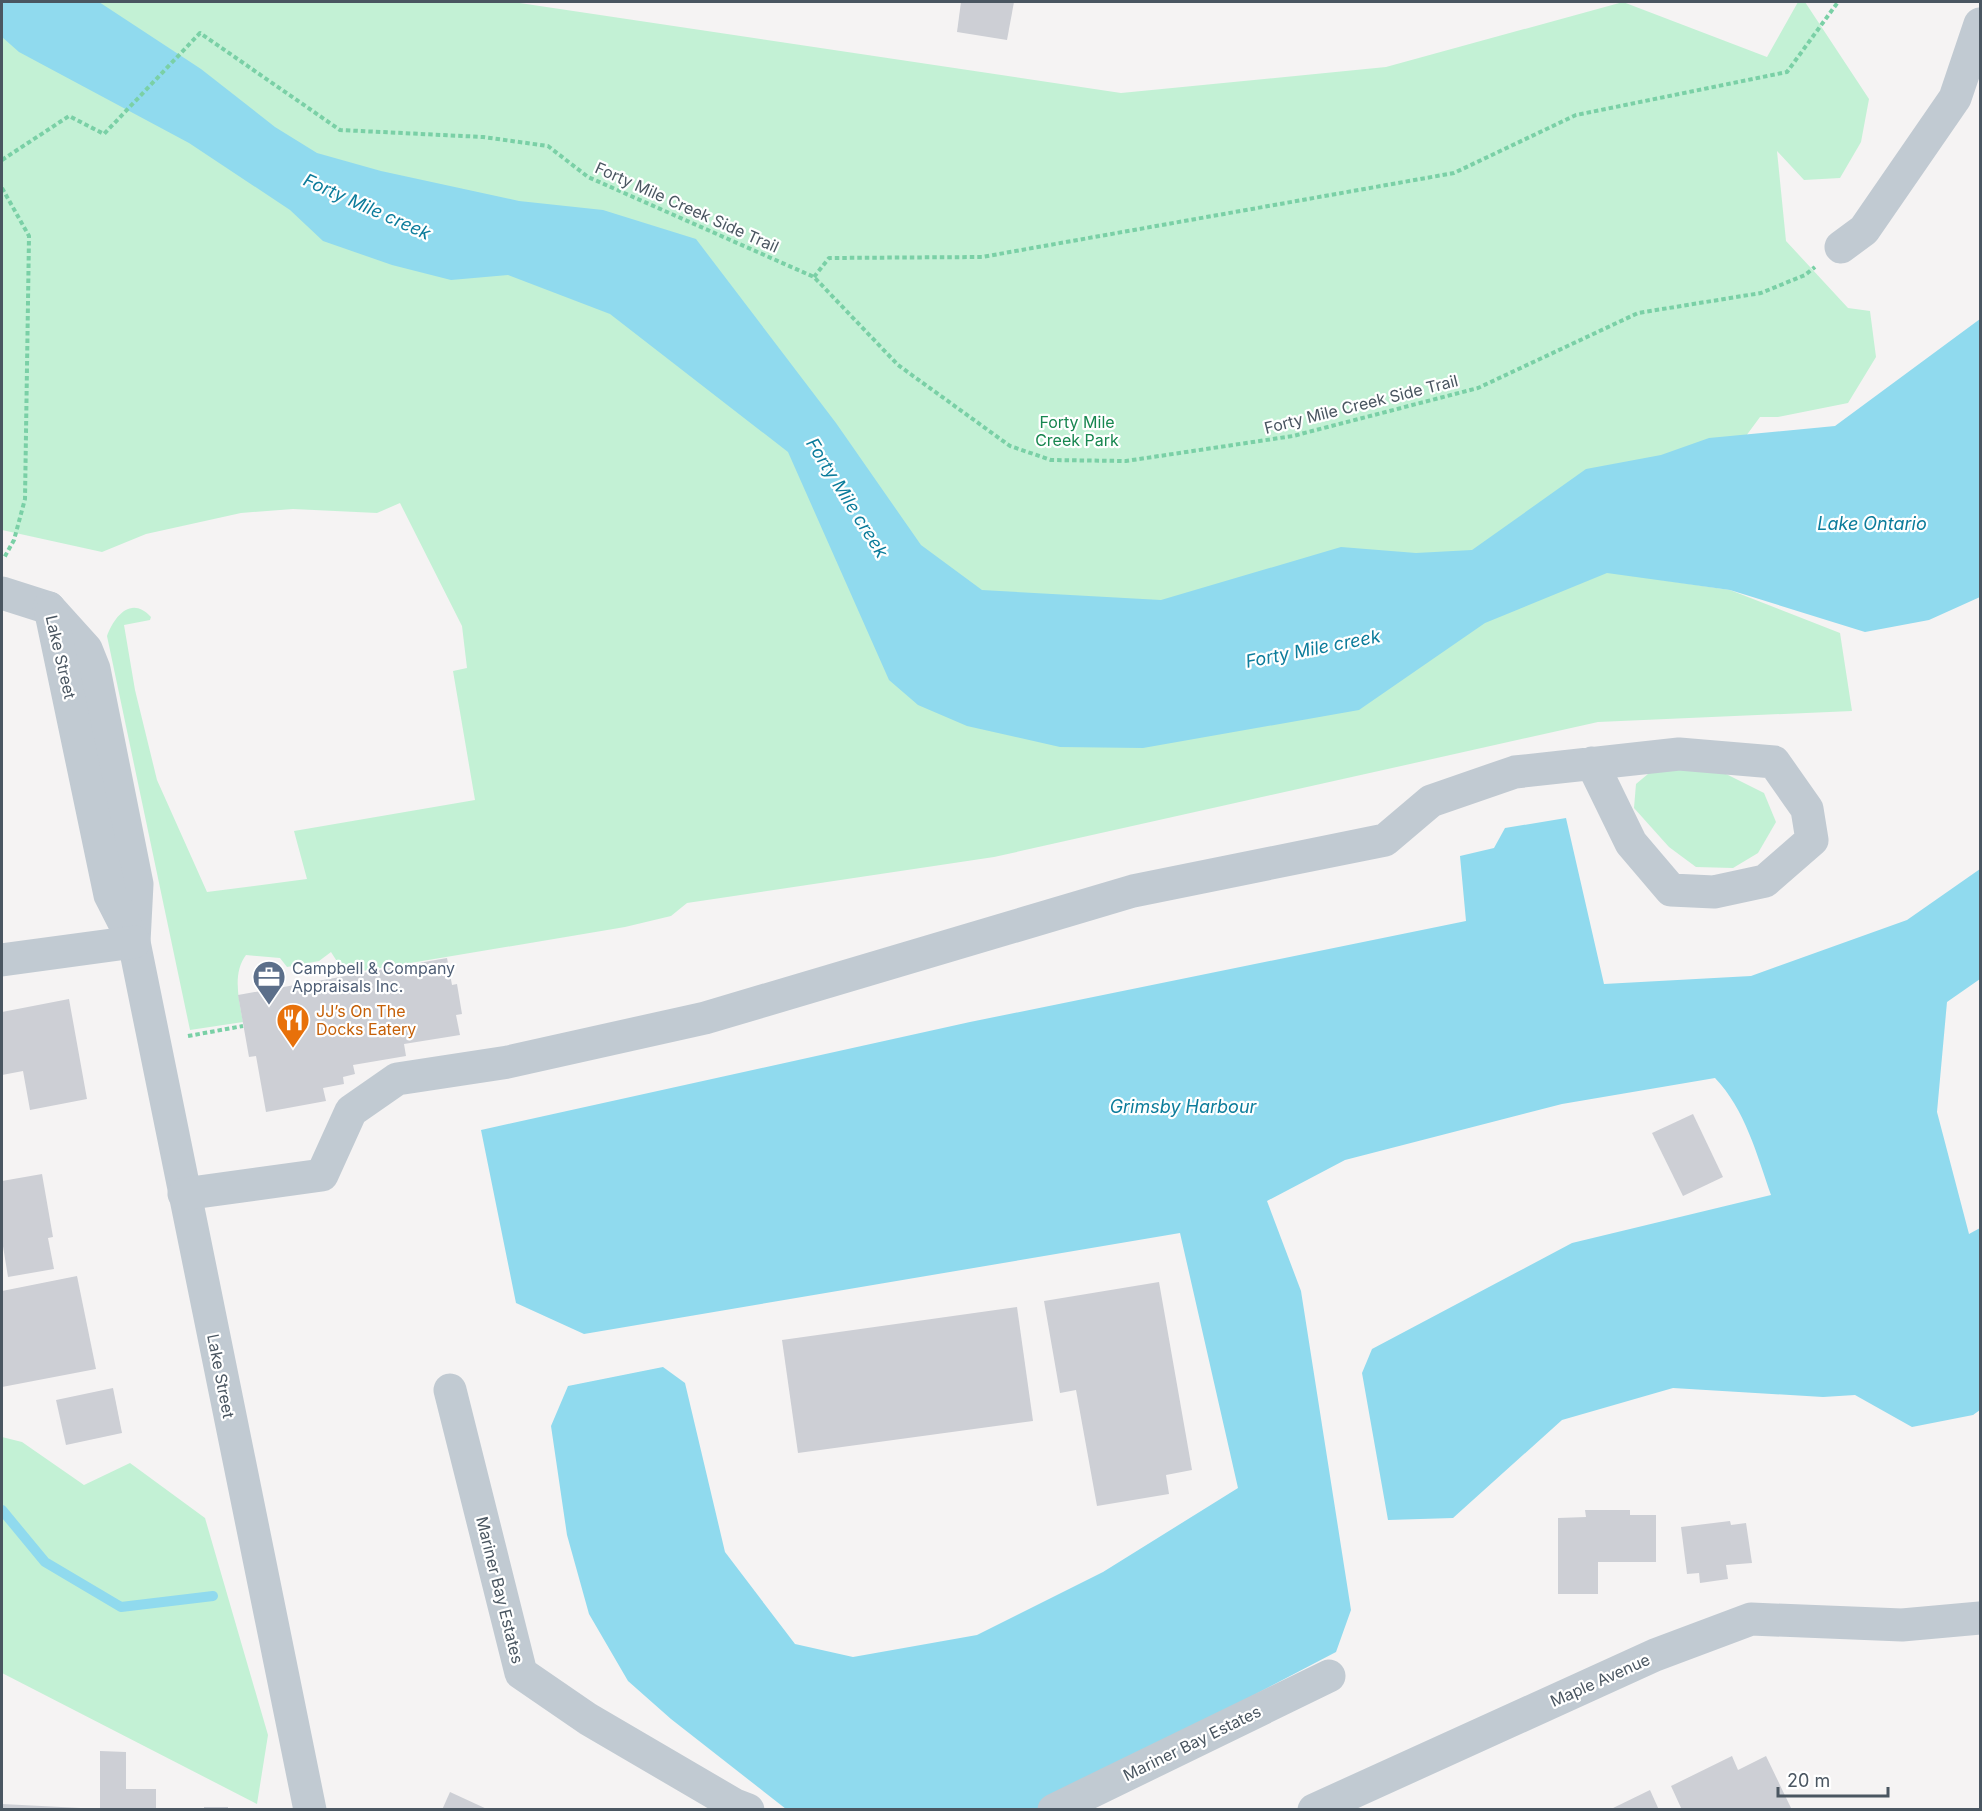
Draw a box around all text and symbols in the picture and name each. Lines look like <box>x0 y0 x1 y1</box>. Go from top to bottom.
street label: Forty Mile Creek Side Trail <box>592 157 782 257</box>
water label: Forty Mile creek <box>300 169 435 244</box>
street label: Forty Mile Creek Side Trail <box>1262 370 1460 438</box>
park label: Forty Mile Creek Park <box>1035 412 1119 450</box>
water label: Forty Mile creek <box>802 434 893 562</box>
water label: Lake Ontario <box>1817 513 1927 534</box>
street label: Lake Street <box>42 613 80 701</box>
water label: Forty Mile creek <box>1244 625 1383 672</box>
place label: Campbell & Company Appraisals Inc. <box>292 958 455 996</box>
office icon: Campbell & Company Appraisals Inc. <box>251 959 287 1006</box>
place label: JJ’s On The Docks Eatery <box>316 1001 416 1039</box>
restaurant icon: JJ’s On The Docks Eatery <box>275 1002 311 1049</box>
water label: Grimsby Harbour <box>1110 1096 1258 1117</box>
street label: Lake Street <box>203 1332 239 1420</box>
street label: Mariner Bay Estates <box>472 1514 528 1666</box>
street label: Maple Avenue <box>1547 1649 1653 1711</box>
street label: Mariner Bay Estates <box>1120 1701 1264 1785</box>
scale bar <box>1778 1760 1888 1798</box>
text: 20 m <box>1787 1770 1830 1791</box>

